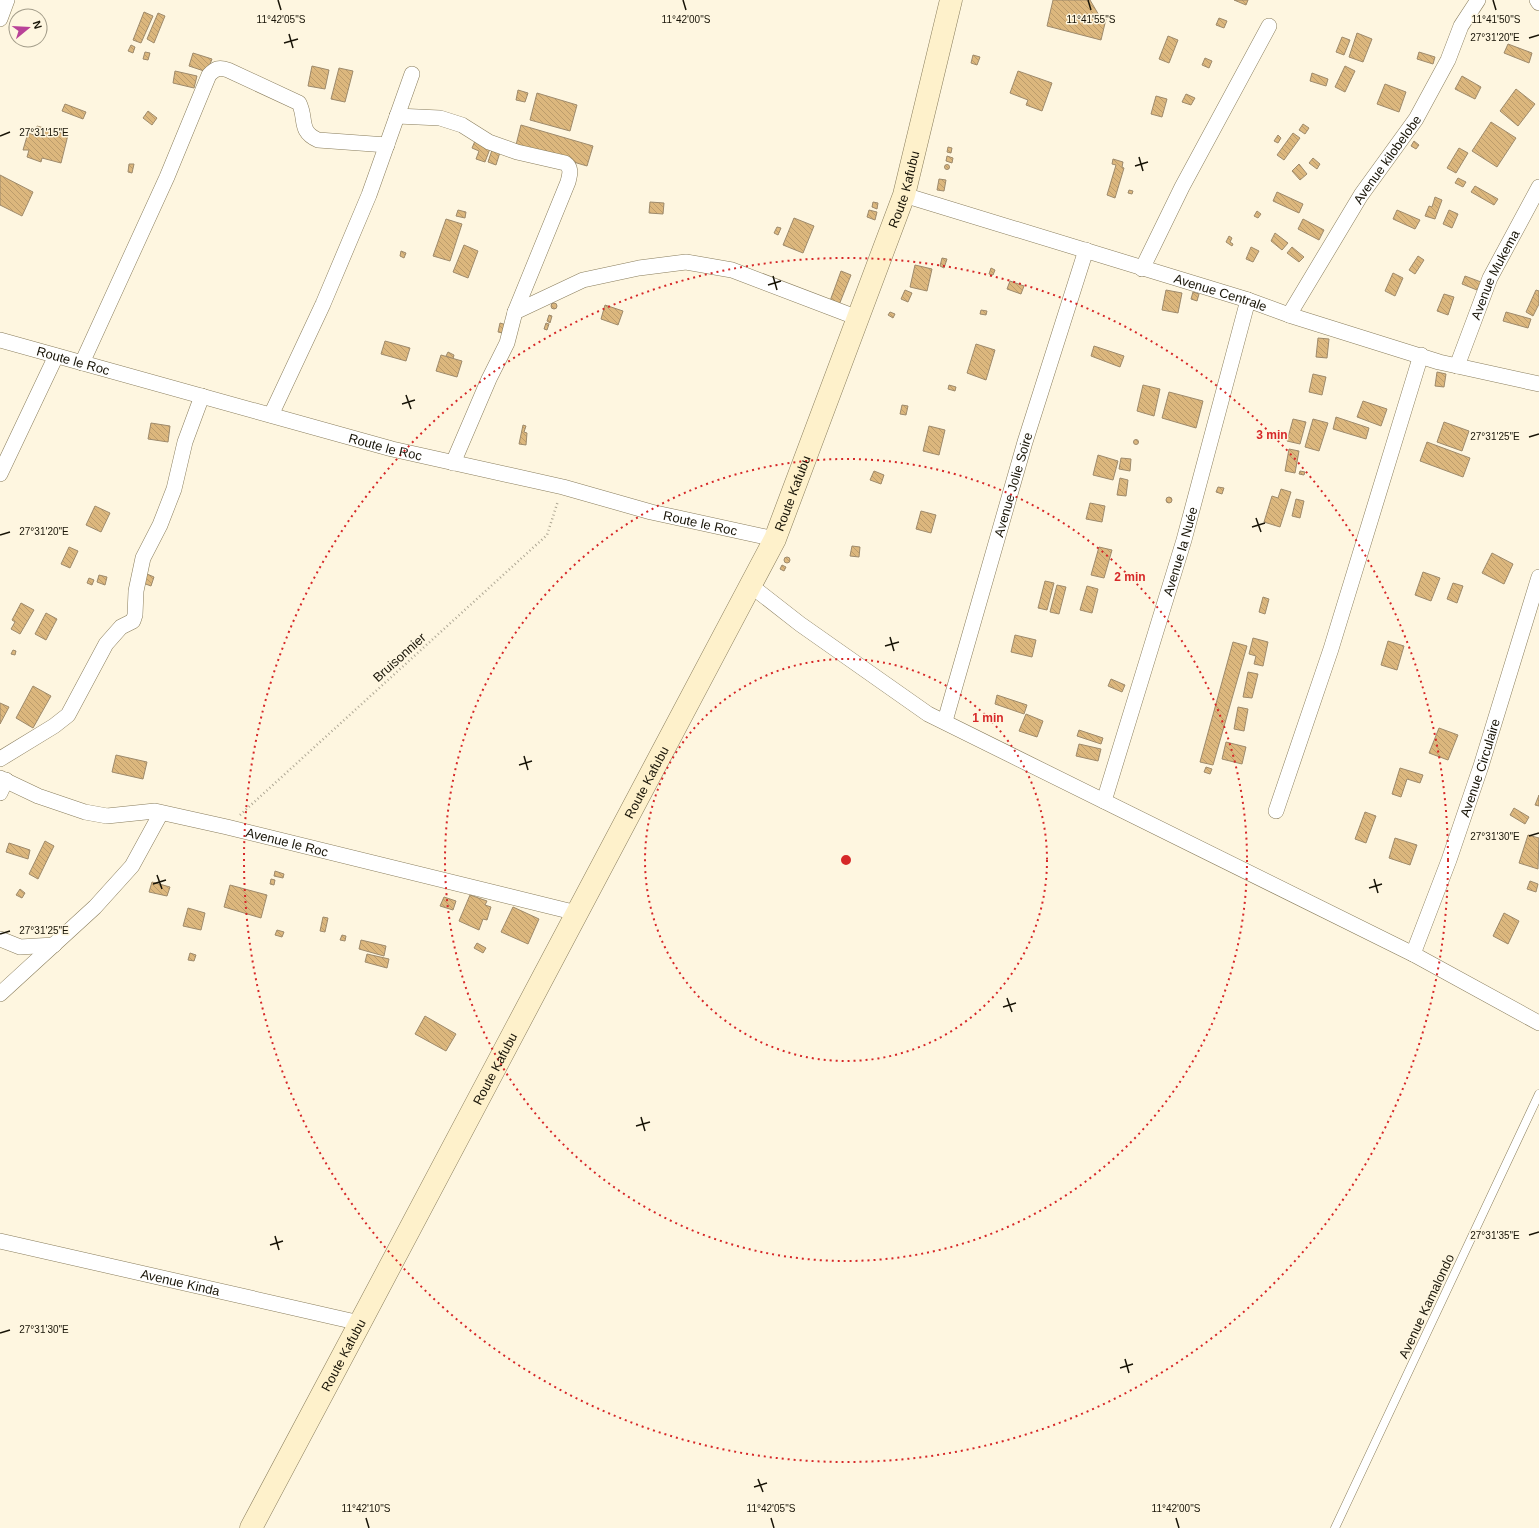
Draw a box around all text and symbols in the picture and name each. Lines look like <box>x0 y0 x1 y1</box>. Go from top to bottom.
north arrow <box>8 8 48 48</box>
text: 11°42'05"S <box>257 14 306 25</box>
text: 11°42'00"S <box>662 14 711 25</box>
text: 11°41'55"S <box>1067 14 1116 25</box>
text: 11°41'50"S <box>1472 14 1521 25</box>
text: N <box>31 19 44 31</box>
text: 27°31'20"E <box>1470 32 1520 43</box>
street label: Avenue kilobelobe <box>1350 112 1424 207</box>
text: 27°31'15"E <box>19 127 69 138</box>
street label: Route Kafubu <box>885 149 922 230</box>
street label: Avenue Mukema <box>1468 227 1523 322</box>
street label: Avenue Centrale <box>1172 271 1269 314</box>
street label: Route le Roc <box>35 344 112 378</box>
text: 3 min <box>1256 428 1288 442</box>
street label: Route le Roc <box>347 430 424 464</box>
street label: Avenue Jolie Soire <box>991 430 1036 539</box>
text: 27°31'25"E <box>1470 431 1520 442</box>
street label: Route Kafubu <box>772 454 814 533</box>
street label: Avenue la Nuée <box>1160 505 1201 598</box>
street label: Route le Roc <box>662 508 739 539</box>
text: 27°31'20"E <box>19 526 69 537</box>
text: 2 min <box>1114 570 1146 584</box>
street label: Bruisonnier <box>370 629 429 685</box>
text: 1 min <box>972 711 1004 725</box>
street label: Avenue Circulaire <box>1457 717 1503 819</box>
street label: Route Kafubu <box>621 744 672 821</box>
street label: Avenue le Roc <box>244 825 330 860</box>
text: 27°31'30"E <box>1470 831 1520 842</box>
centre of rings <box>839 853 853 867</box>
text: 27°31'25"E <box>19 925 69 936</box>
street label: Route Kafubu <box>470 1030 520 1108</box>
text: 27°31'35"E <box>1470 1230 1520 1241</box>
street label: Avenue Kamalondo <box>1396 1252 1457 1361</box>
street label: Avenue Kinda <box>139 1266 222 1299</box>
street label: Route Kafubu <box>318 1317 369 1394</box>
text: 27°31'30"E <box>19 1324 69 1335</box>
text: 11°42'10"S <box>342 1503 391 1514</box>
text: 11°42'05"S <box>747 1503 796 1514</box>
text: 11°42'00"S <box>1152 1503 1201 1514</box>

